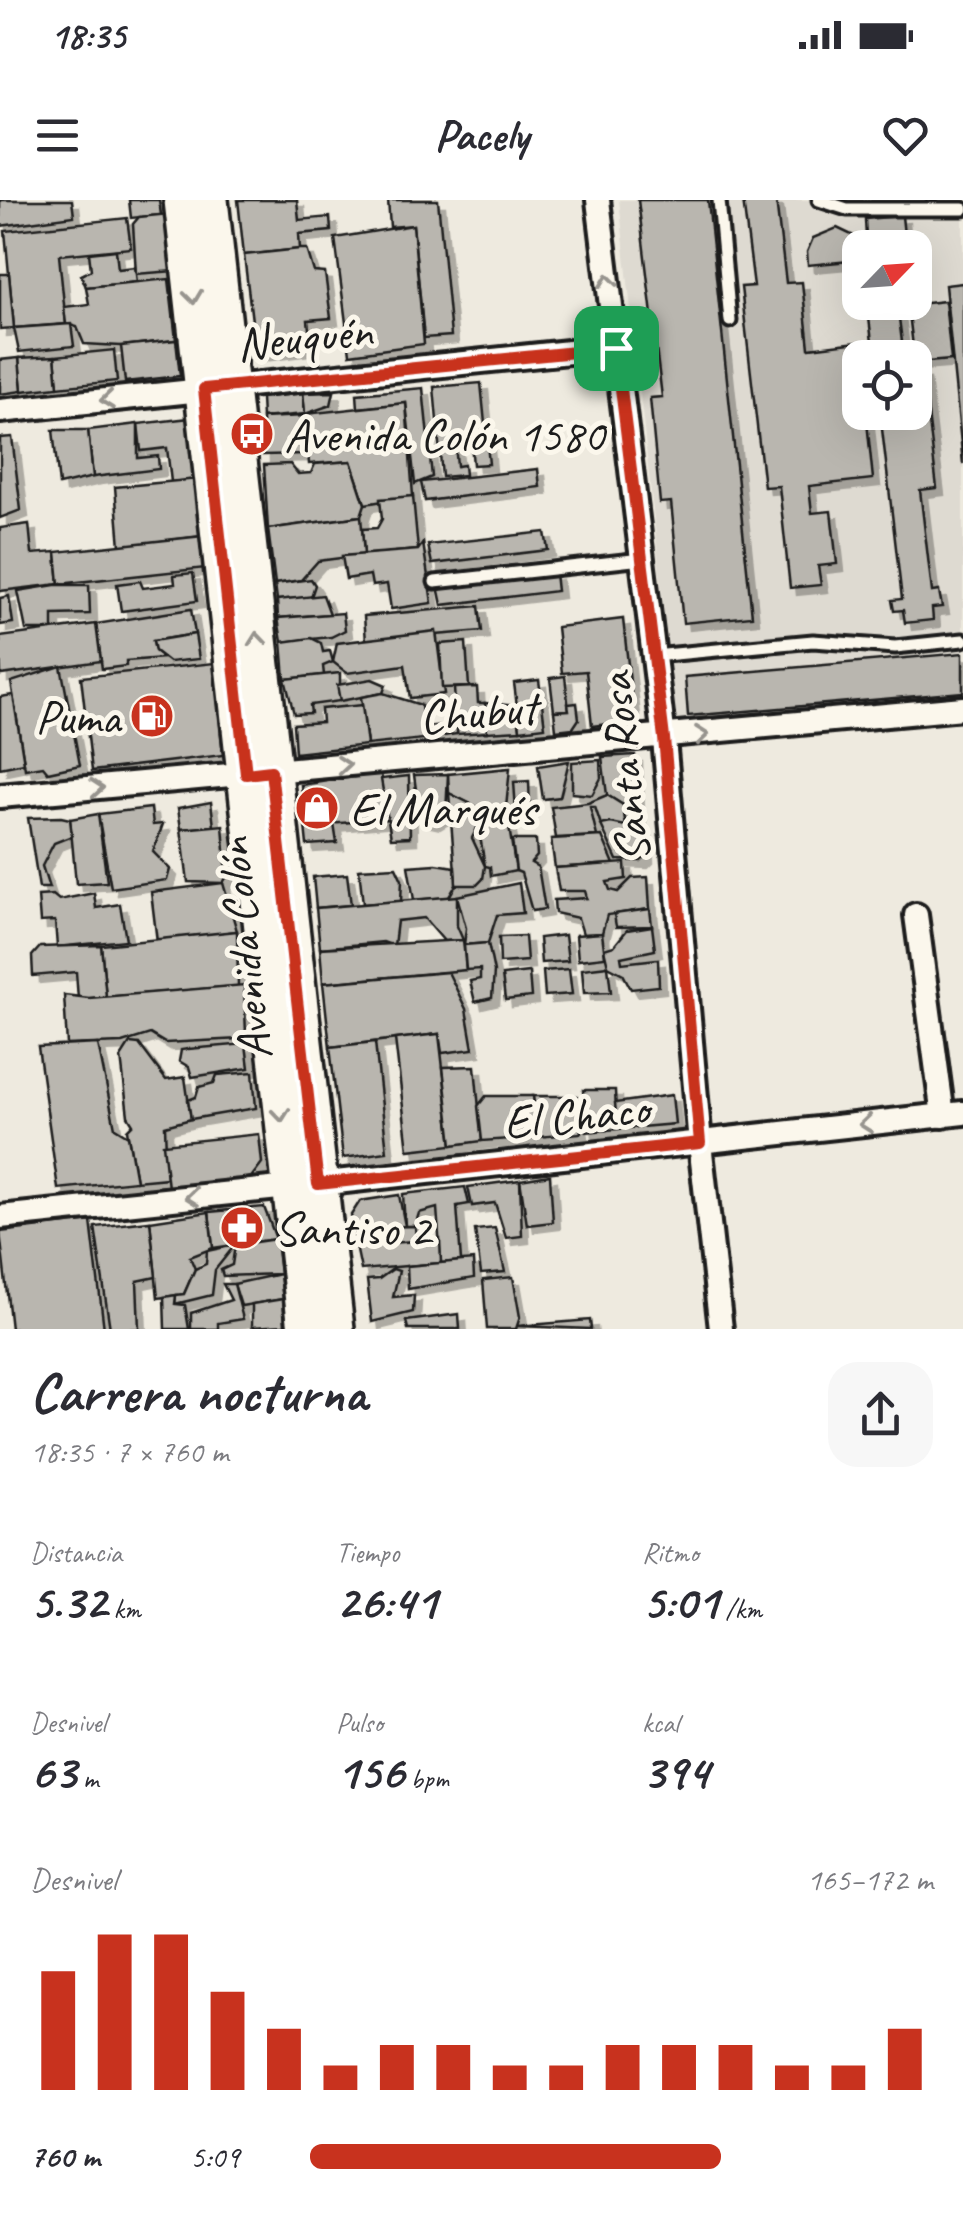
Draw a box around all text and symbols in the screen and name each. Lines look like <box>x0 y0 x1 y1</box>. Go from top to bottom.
text: 18:35 <box>50 12 125 59</box>
text: Pacely <box>434 107 529 164</box>
icon: menu <box>30 108 85 163</box>
icon: heart <box>878 108 933 163</box>
north arrow <box>842 230 932 320</box>
map controls <box>842 230 932 430</box>
one-way arrow <box>599 272 620 289</box>
one-way arrow <box>182 289 203 305</box>
street label: Neuquén <box>234 300 376 374</box>
pin <box>574 306 659 391</box>
icon: arrive <box>589 321 644 376</box>
button: locate <box>842 340 932 430</box>
one-way arrow <box>98 389 114 410</box>
place label: Avenida Colón 1580 <box>284 405 608 465</box>
bus stop icon: Avenida Colón 1580 <box>229 411 275 457</box>
one-way arrow <box>247 631 268 647</box>
street label: Santa Rosa <box>584 667 664 866</box>
street label: Chubut <box>417 676 545 747</box>
place label: Puma <box>35 687 123 747</box>
fuel station icon: Puma <box>129 693 175 739</box>
one-way arrow <box>695 724 711 746</box>
one-way arrow <box>336 754 352 776</box>
one-way arrow <box>90 777 106 799</box>
place label: El Marqués <box>350 779 540 839</box>
shop icon: El Marqués <box>294 785 340 831</box>
street label: Avenida Colón <box>202 834 285 1063</box>
street label: El Chaco <box>501 1077 657 1152</box>
one-way arrow <box>270 1107 292 1123</box>
one-way arrow <box>858 1113 874 1134</box>
one-way arrow <box>183 1186 199 1207</box>
place label: Santiso 2 <box>274 1199 434 1259</box>
pharmacy icon: Santiso 2 <box>219 1205 265 1251</box>
text: Carrera nocturna <box>30 1358 367 1428</box>
button: share <box>828 1362 933 1467</box>
text: 18:35 · 7 × 760 m <box>30 1431 228 1472</box>
text: Distancia <box>30 1535 122 1570</box>
text: Tiempo <box>336 1535 399 1570</box>
text: Ritmo <box>642 1535 699 1570</box>
text: 5.32 <box>30 1570 107 1633</box>
text: 26:41 <box>336 1570 437 1633</box>
text: 5:01 <box>642 1570 719 1633</box>
text: km <box>107 1591 141 1626</box>
text: /km <box>719 1591 762 1626</box>
text: Desnivel <box>30 1705 106 1740</box>
text: Pulso <box>336 1705 383 1740</box>
text: kcal <box>642 1705 679 1740</box>
text: 63 <box>30 1740 76 1803</box>
text: 156 <box>336 1740 404 1803</box>
text: 394 <box>642 1740 709 1803</box>
text: m <box>76 1761 99 1796</box>
text: bpm <box>404 1761 449 1796</box>
text: Desnivel <box>30 1859 117 1900</box>
text: 165–172 m <box>807 1859 933 1900</box>
text: 760 m <box>30 2136 100 2177</box>
text: 5:09 <box>190 2136 240 2177</box>

